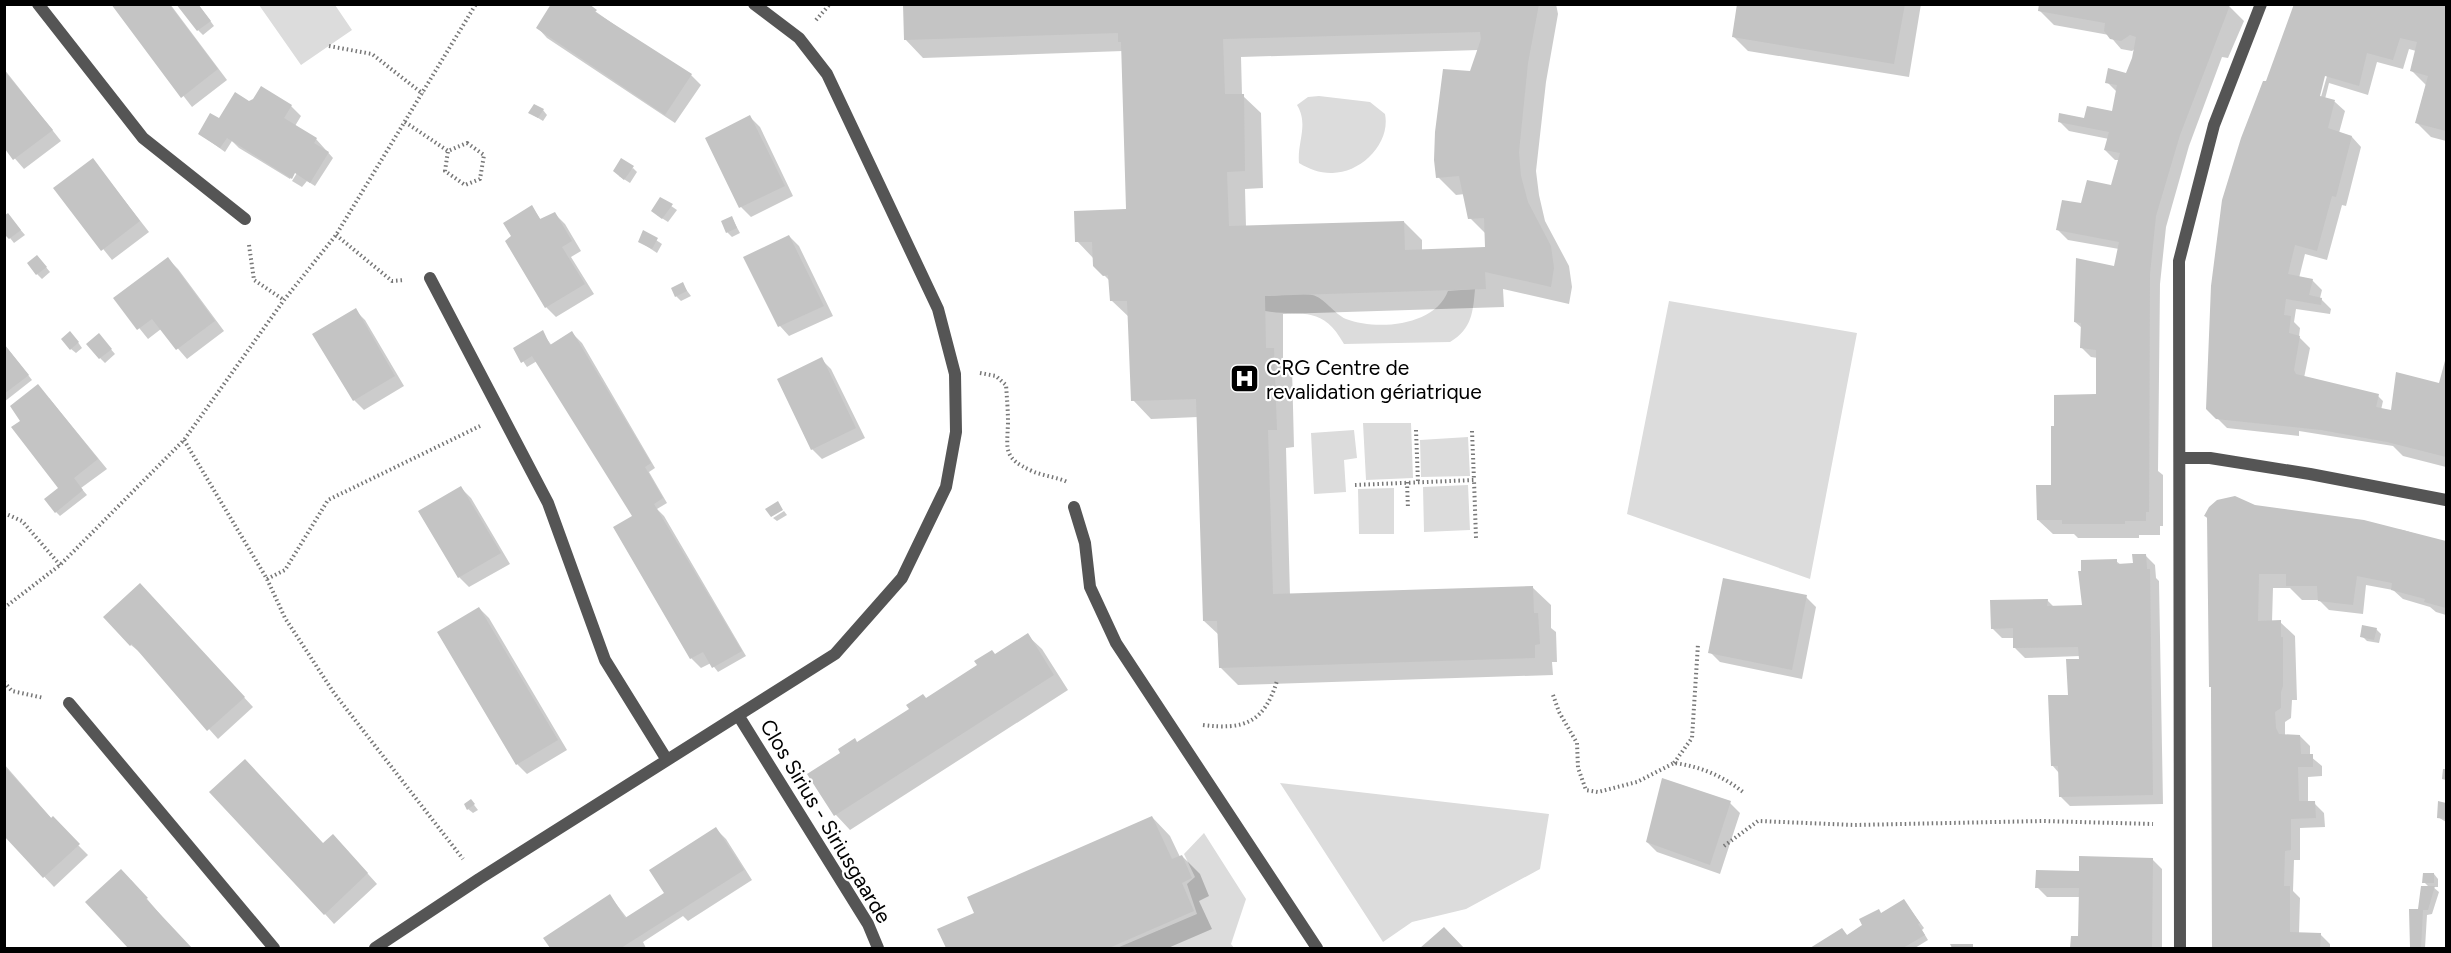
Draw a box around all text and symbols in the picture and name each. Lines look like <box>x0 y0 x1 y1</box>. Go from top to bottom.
place label: CRG Centre de revalidation gériatrique <box>1266 355 1482 404</box>
hospital icon: CRG Centre de revalidation gériatrique <box>1229 363 1261 395</box>
street label: Clos Sirius - Siriusgaarde <box>755 715 897 927</box>

